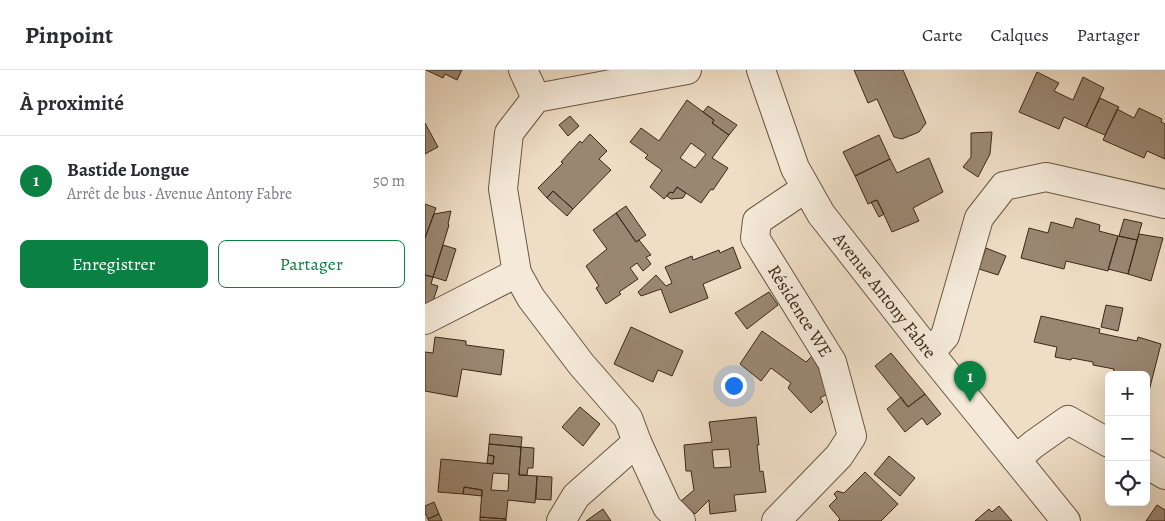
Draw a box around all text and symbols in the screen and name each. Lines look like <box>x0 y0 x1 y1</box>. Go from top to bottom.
text: Pinpoint <box>25 19 113 51</box>
text: Carte <box>922 23 962 47</box>
text: Calques <box>990 23 1049 47</box>
text: Partager <box>1077 23 1140 47</box>
text: À proximité <box>20 89 124 117</box>
text: Bastide Longue <box>67 157 189 183</box>
text: 1 <box>33 170 39 192</box>
text: 50 m <box>373 170 405 192</box>
text: Arrêt de bus · Avenue Antony Fabre <box>67 183 292 205</box>
street label: Avenue Antony Fabre <box>827 227 942 363</box>
button: Enregistrer <box>20 240 208 288</box>
button: Partager <box>218 240 405 288</box>
street label: Résidence WE <box>762 260 838 362</box>
pin: 1 <box>954 361 986 402</box>
map controls <box>1105 371 1150 506</box>
button: + <box>1105 371 1150 416</box>
your location <box>721 373 747 399</box>
button: − <box>1105 416 1150 461</box>
button: locate <box>1105 461 1150 506</box>

